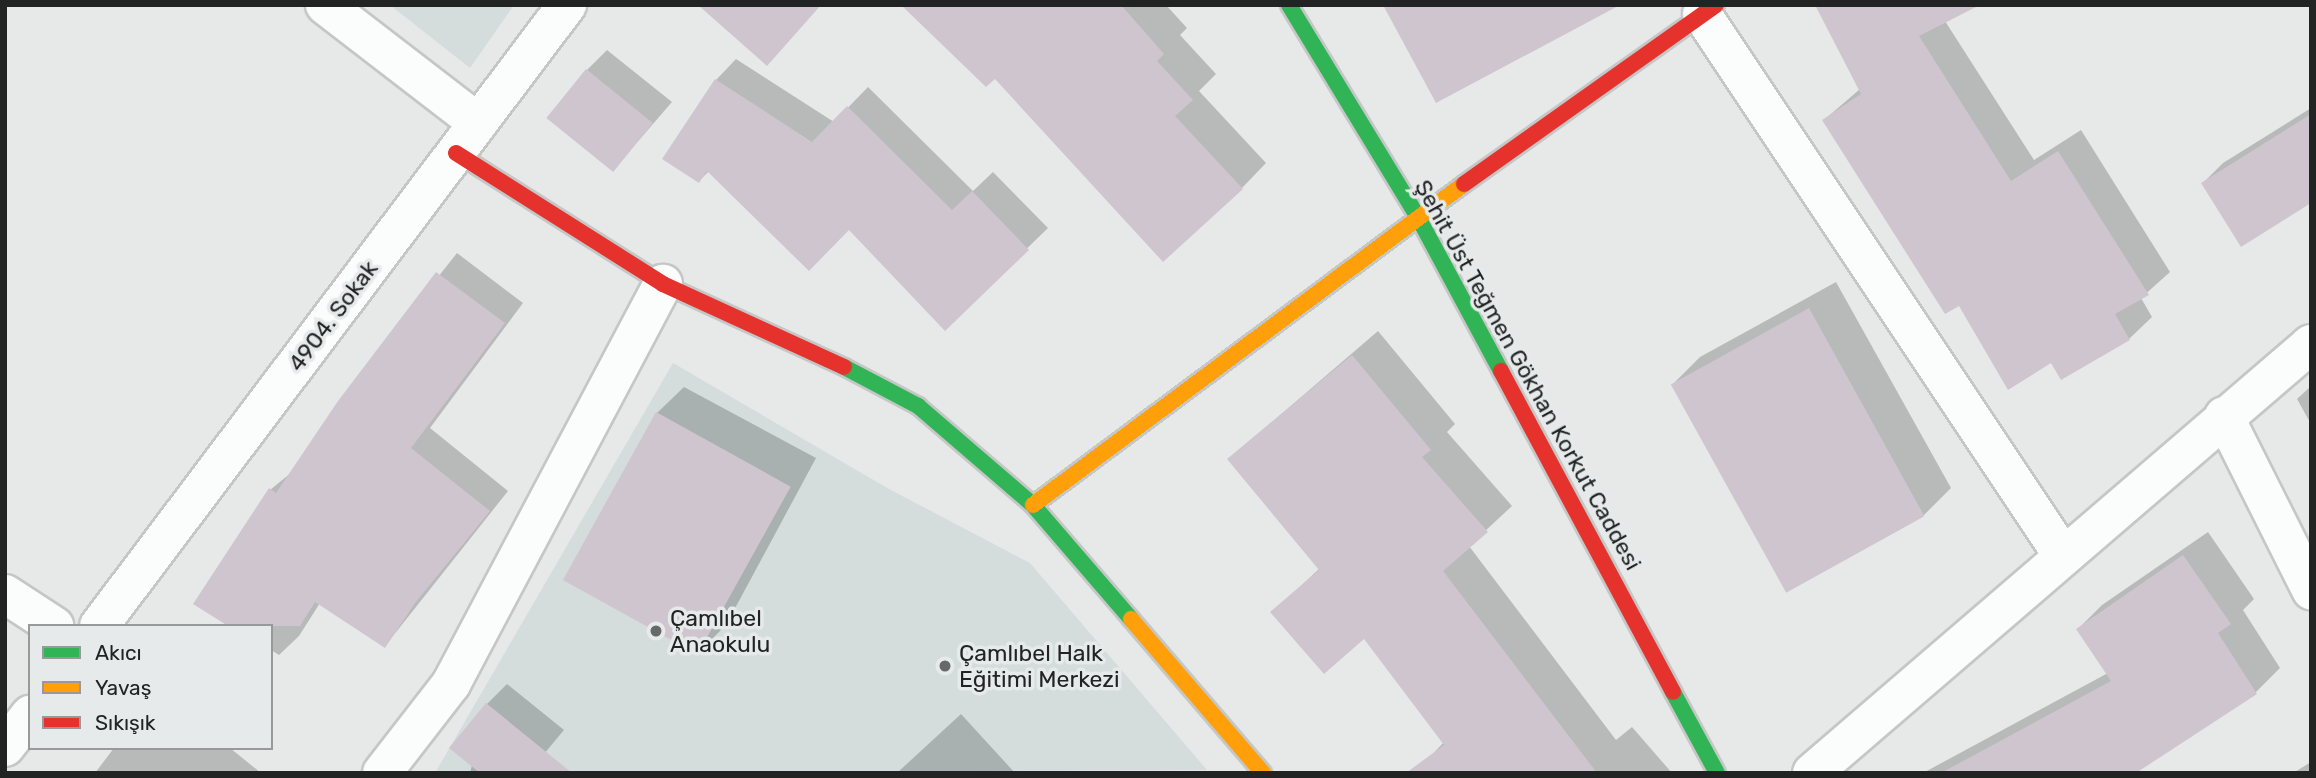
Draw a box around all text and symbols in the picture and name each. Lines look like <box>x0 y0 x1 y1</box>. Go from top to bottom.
street label: Şehit Üst Teğmen Gökhan Korkut Caddesi <box>1409 175 1647 575</box>
street label: 4904. Sokak <box>282 255 384 377</box>
place label: Çamlıbel Anaokulu <box>670 604 770 658</box>
marker: Çamlıbel Anaokulu <box>648 623 664 639</box>
legend <box>28 624 273 750</box>
place label: Çamlıbel Halk Eğitimi Merkezi <box>959 639 1120 693</box>
text: Akıcı <box>95 640 142 665</box>
marker: Çamlıbel Halk Eğitimi Merkezi <box>937 658 953 674</box>
text: Yavaş <box>95 675 151 700</box>
text: Sıkışık <box>95 710 156 735</box>

